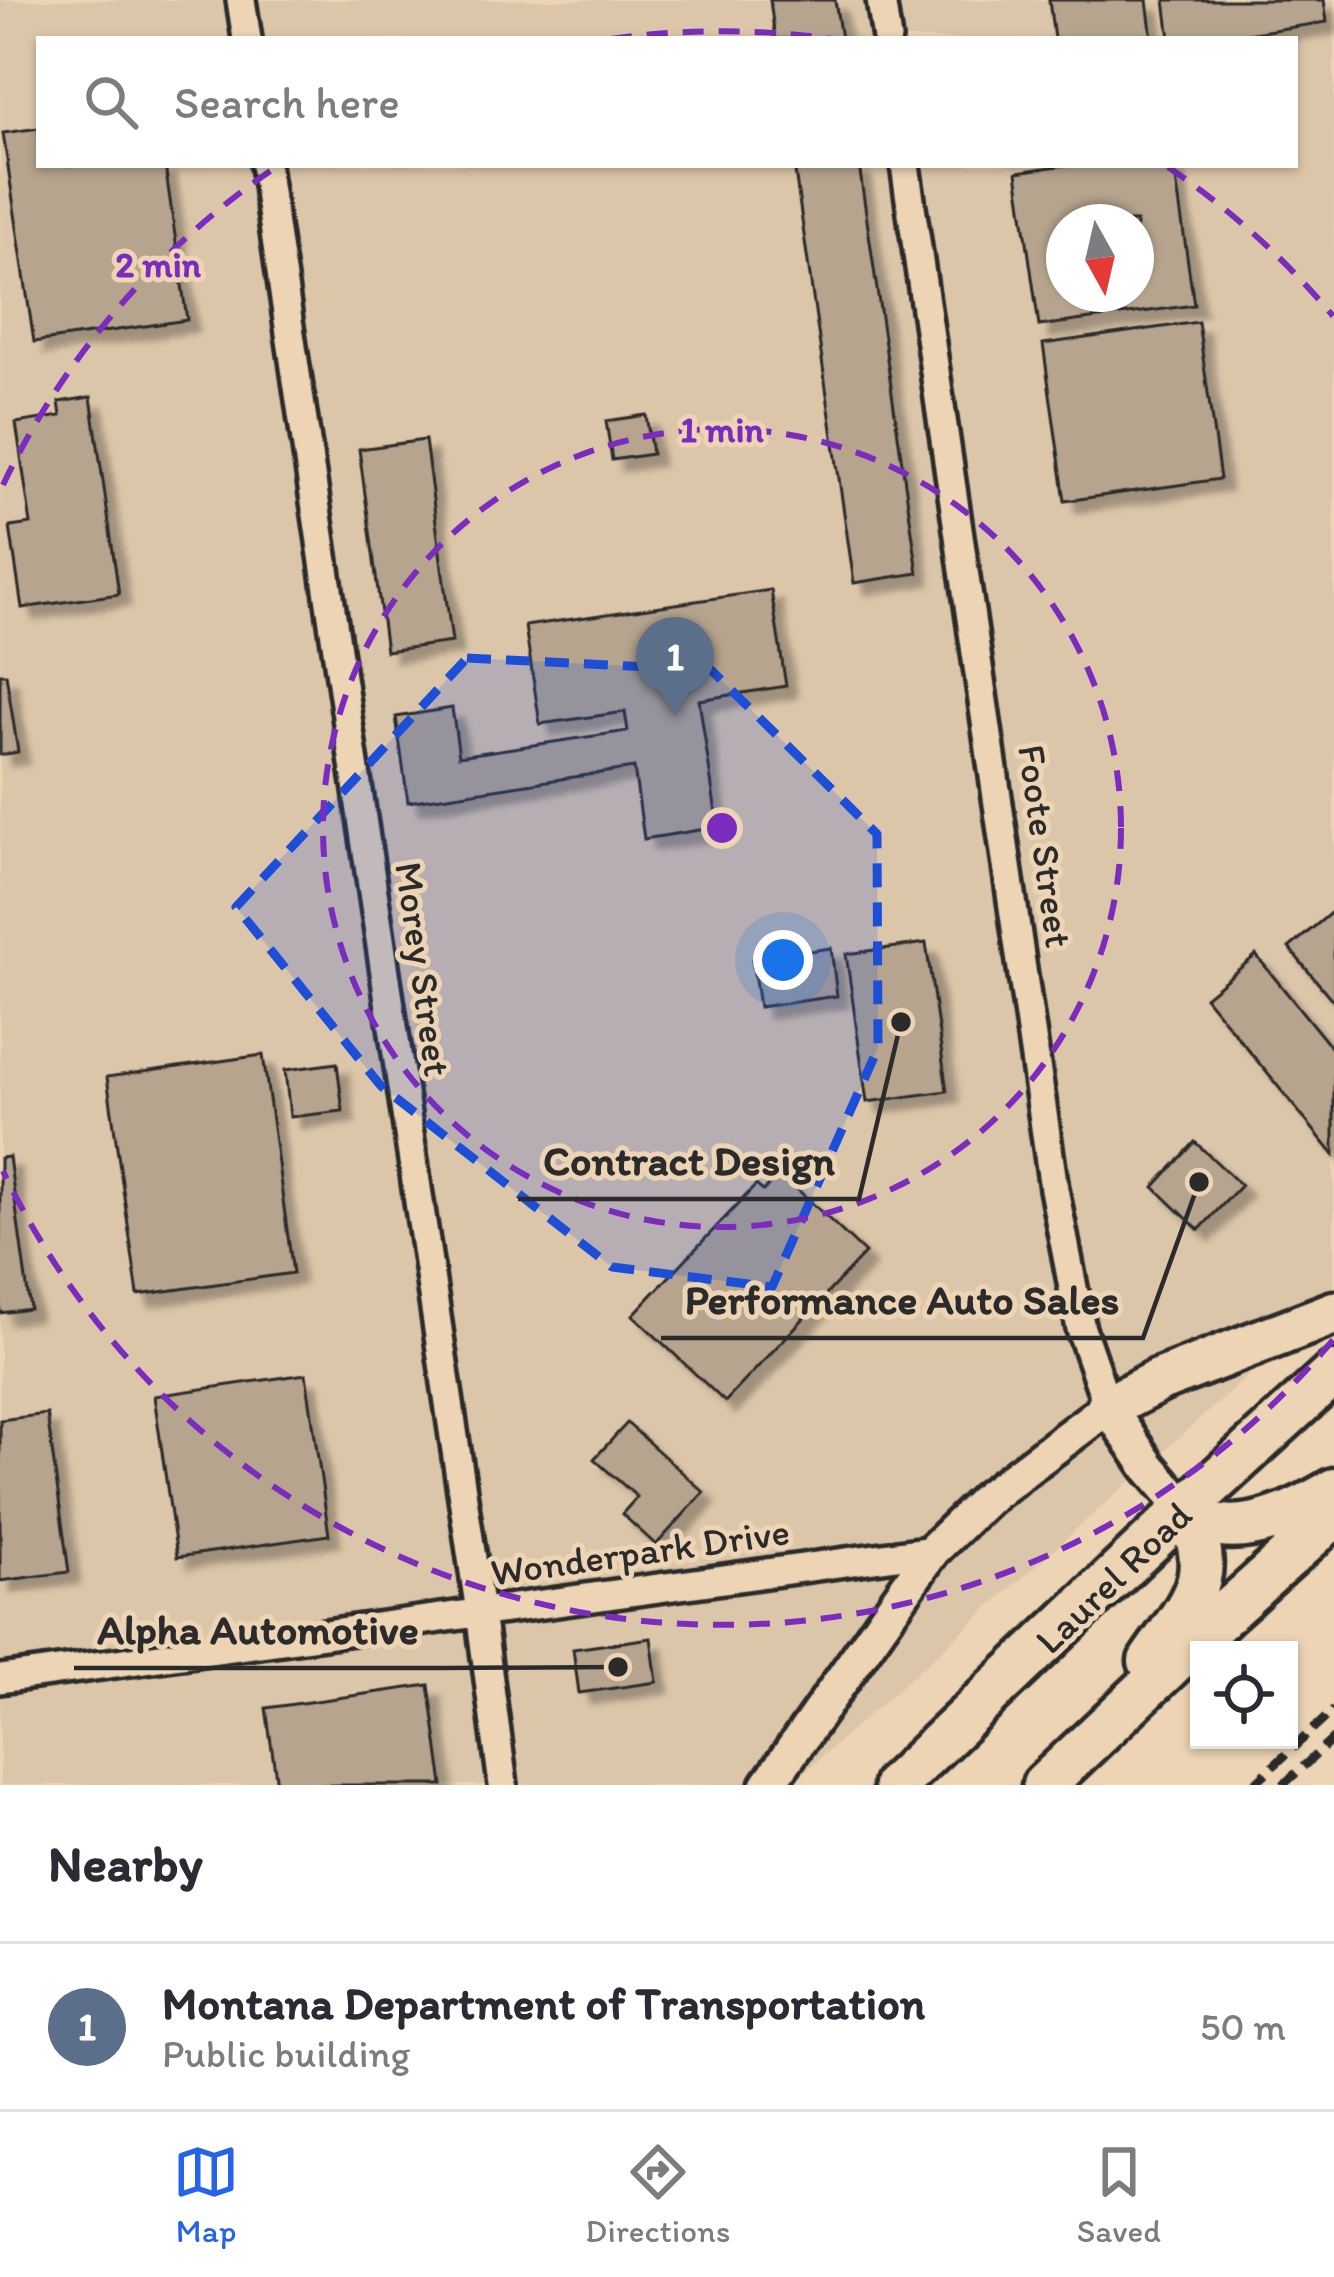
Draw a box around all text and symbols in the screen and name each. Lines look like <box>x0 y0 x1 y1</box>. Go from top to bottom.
search box <box>36 36 1298 168</box>
icon: search <box>78 69 144 135</box>
text: Search here <box>174 75 400 129</box>
north arrow <box>1046 204 1154 312</box>
text: 2 min <box>115 243 202 286</box>
text: 1 min <box>680 408 765 451</box>
pin: 1 <box>636 617 714 716</box>
street label: Foote Street <box>1008 742 1083 951</box>
centre of rings <box>701 807 743 849</box>
street label: Morey Street <box>385 859 462 1079</box>
your location <box>753 930 813 990</box>
callout: Contract Design <box>518 1121 859 1199</box>
text: Contract Design <box>543 1135 835 1186</box>
callout: Performance Auto Sales <box>661 1260 1143 1338</box>
text: Performance Auto Sales <box>685 1274 1119 1325</box>
street label: Laurel Road <box>1025 1491 1201 1663</box>
street label: Wonderpark Drive <box>488 1507 793 1596</box>
callout: Alpha Automotive <box>74 1590 443 1668</box>
text: Alpha Automotive <box>97 1604 419 1655</box>
map controls <box>1190 1641 1298 1749</box>
button: locate <box>1190 1641 1298 1749</box>
text: Nearby <box>48 1833 203 1894</box>
text: Montana Department of Transportation <box>162 1976 925 2030</box>
text: 1 <box>78 2003 96 2050</box>
text: 50 m <box>1200 2003 1286 2050</box>
text: Public building <box>162 2030 410 2077</box>
tab: Map <box>173 2139 239 2250</box>
tab: Directions <box>585 2139 730 2250</box>
tab: Saved <box>1077 2139 1161 2250</box>

